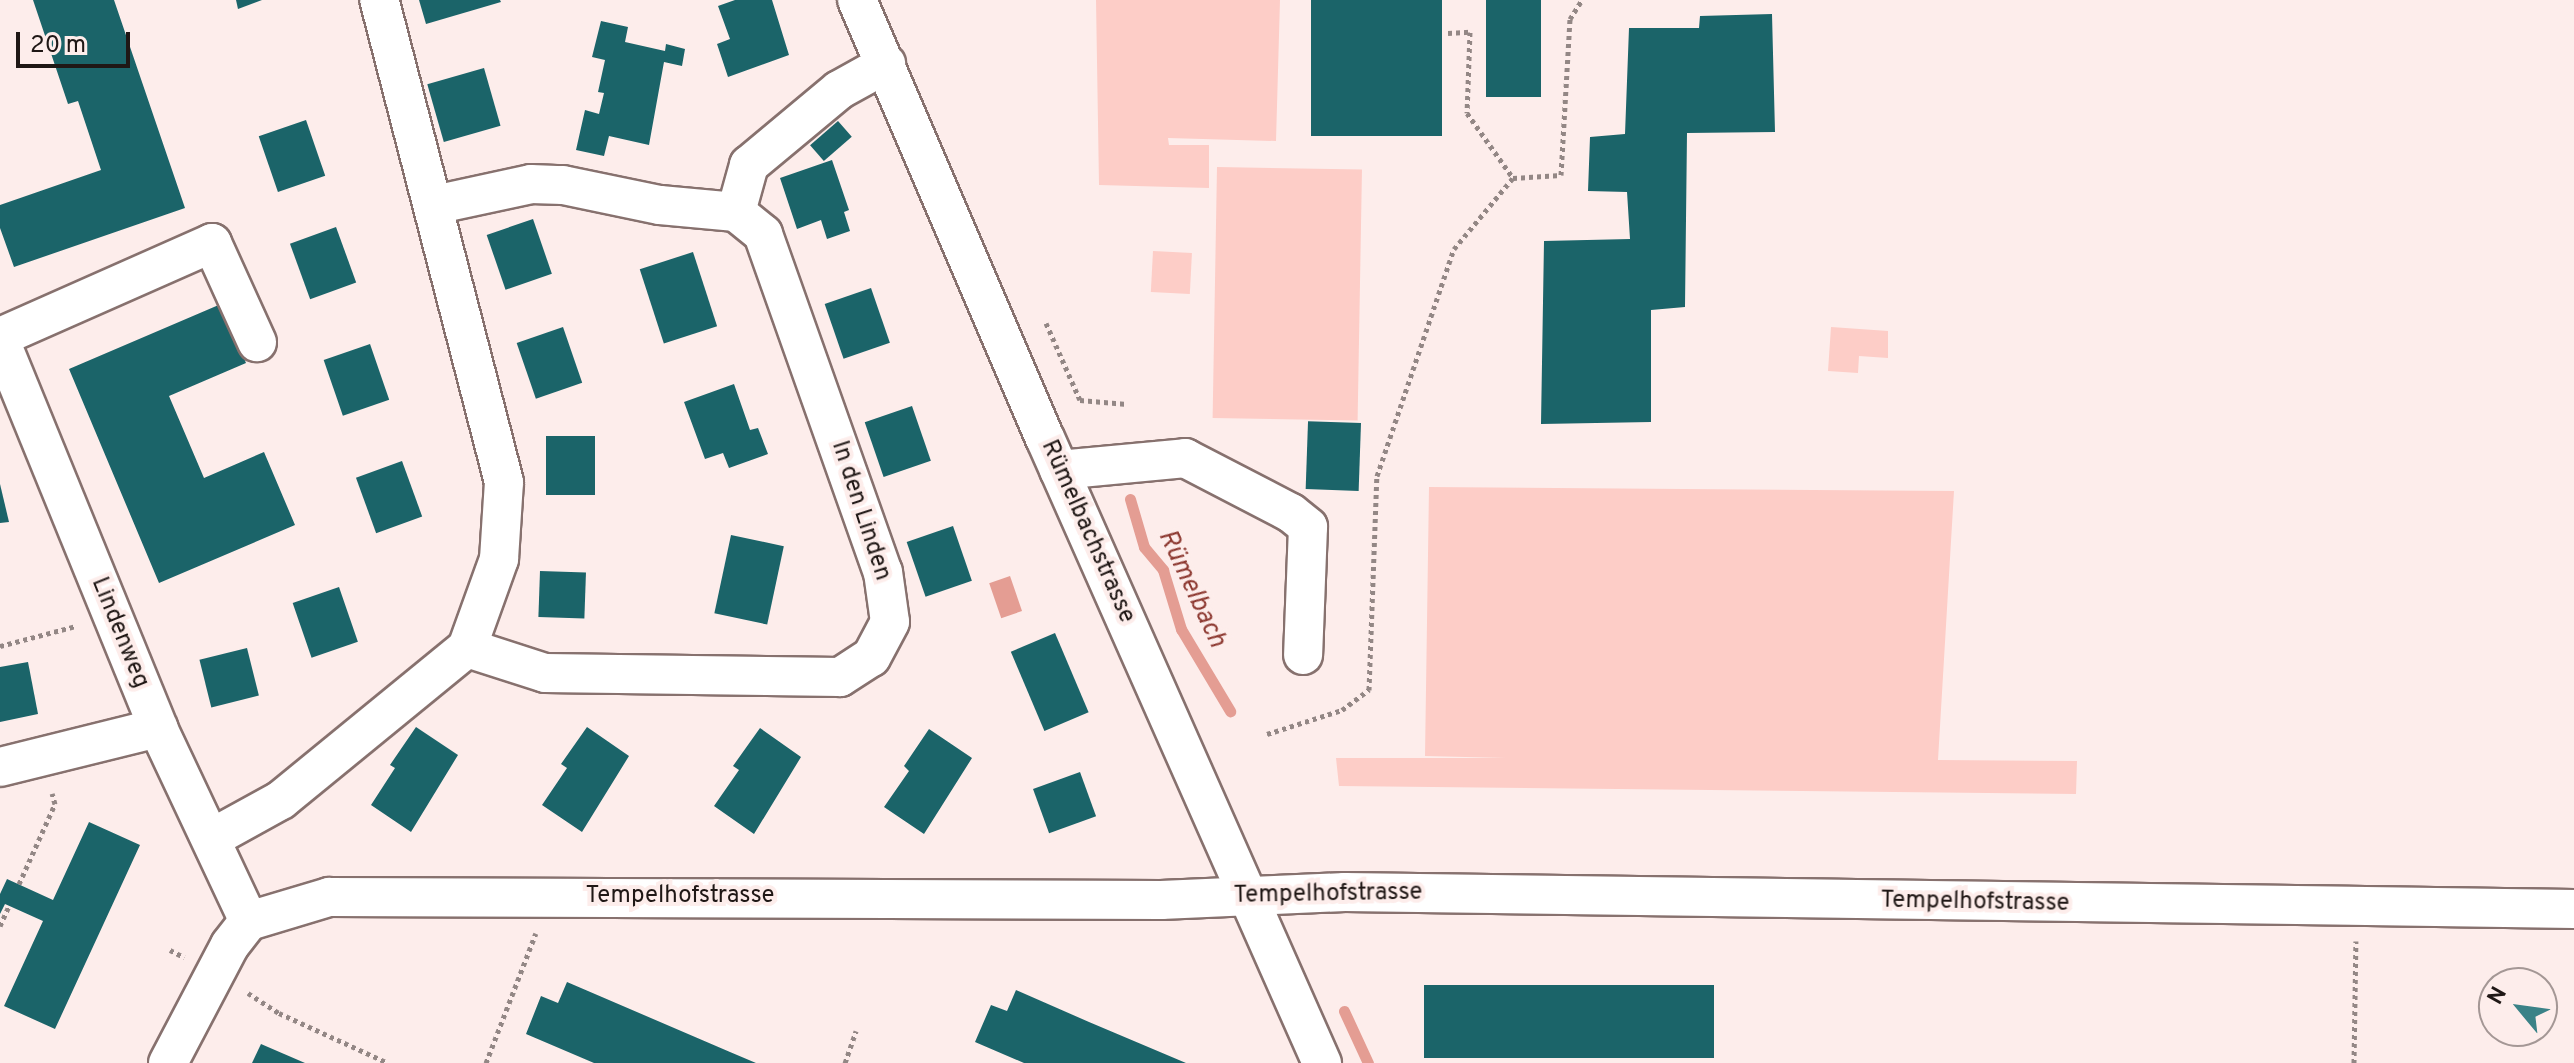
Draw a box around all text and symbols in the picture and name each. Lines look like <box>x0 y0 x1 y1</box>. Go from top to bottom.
scale bar <box>20 16 134 66</box>
text: 20 m <box>30 31 86 61</box>
street label: Rümelbachstrasse <box>1034 436 1140 628</box>
street label: In den Linden <box>824 437 896 585</box>
water label: Rümelbach <box>1150 525 1232 653</box>
street label: Lindenweg <box>84 573 154 693</box>
street label: Tempelhofstrasse <box>1233 879 1423 911</box>
street label: Tempelhofstrasse <box>586 883 774 911</box>
street label: Tempelhofstrasse <box>1880 887 2070 919</box>
north arrow <box>2478 967 2558 1047</box>
text: N <box>2483 983 2514 1010</box>

